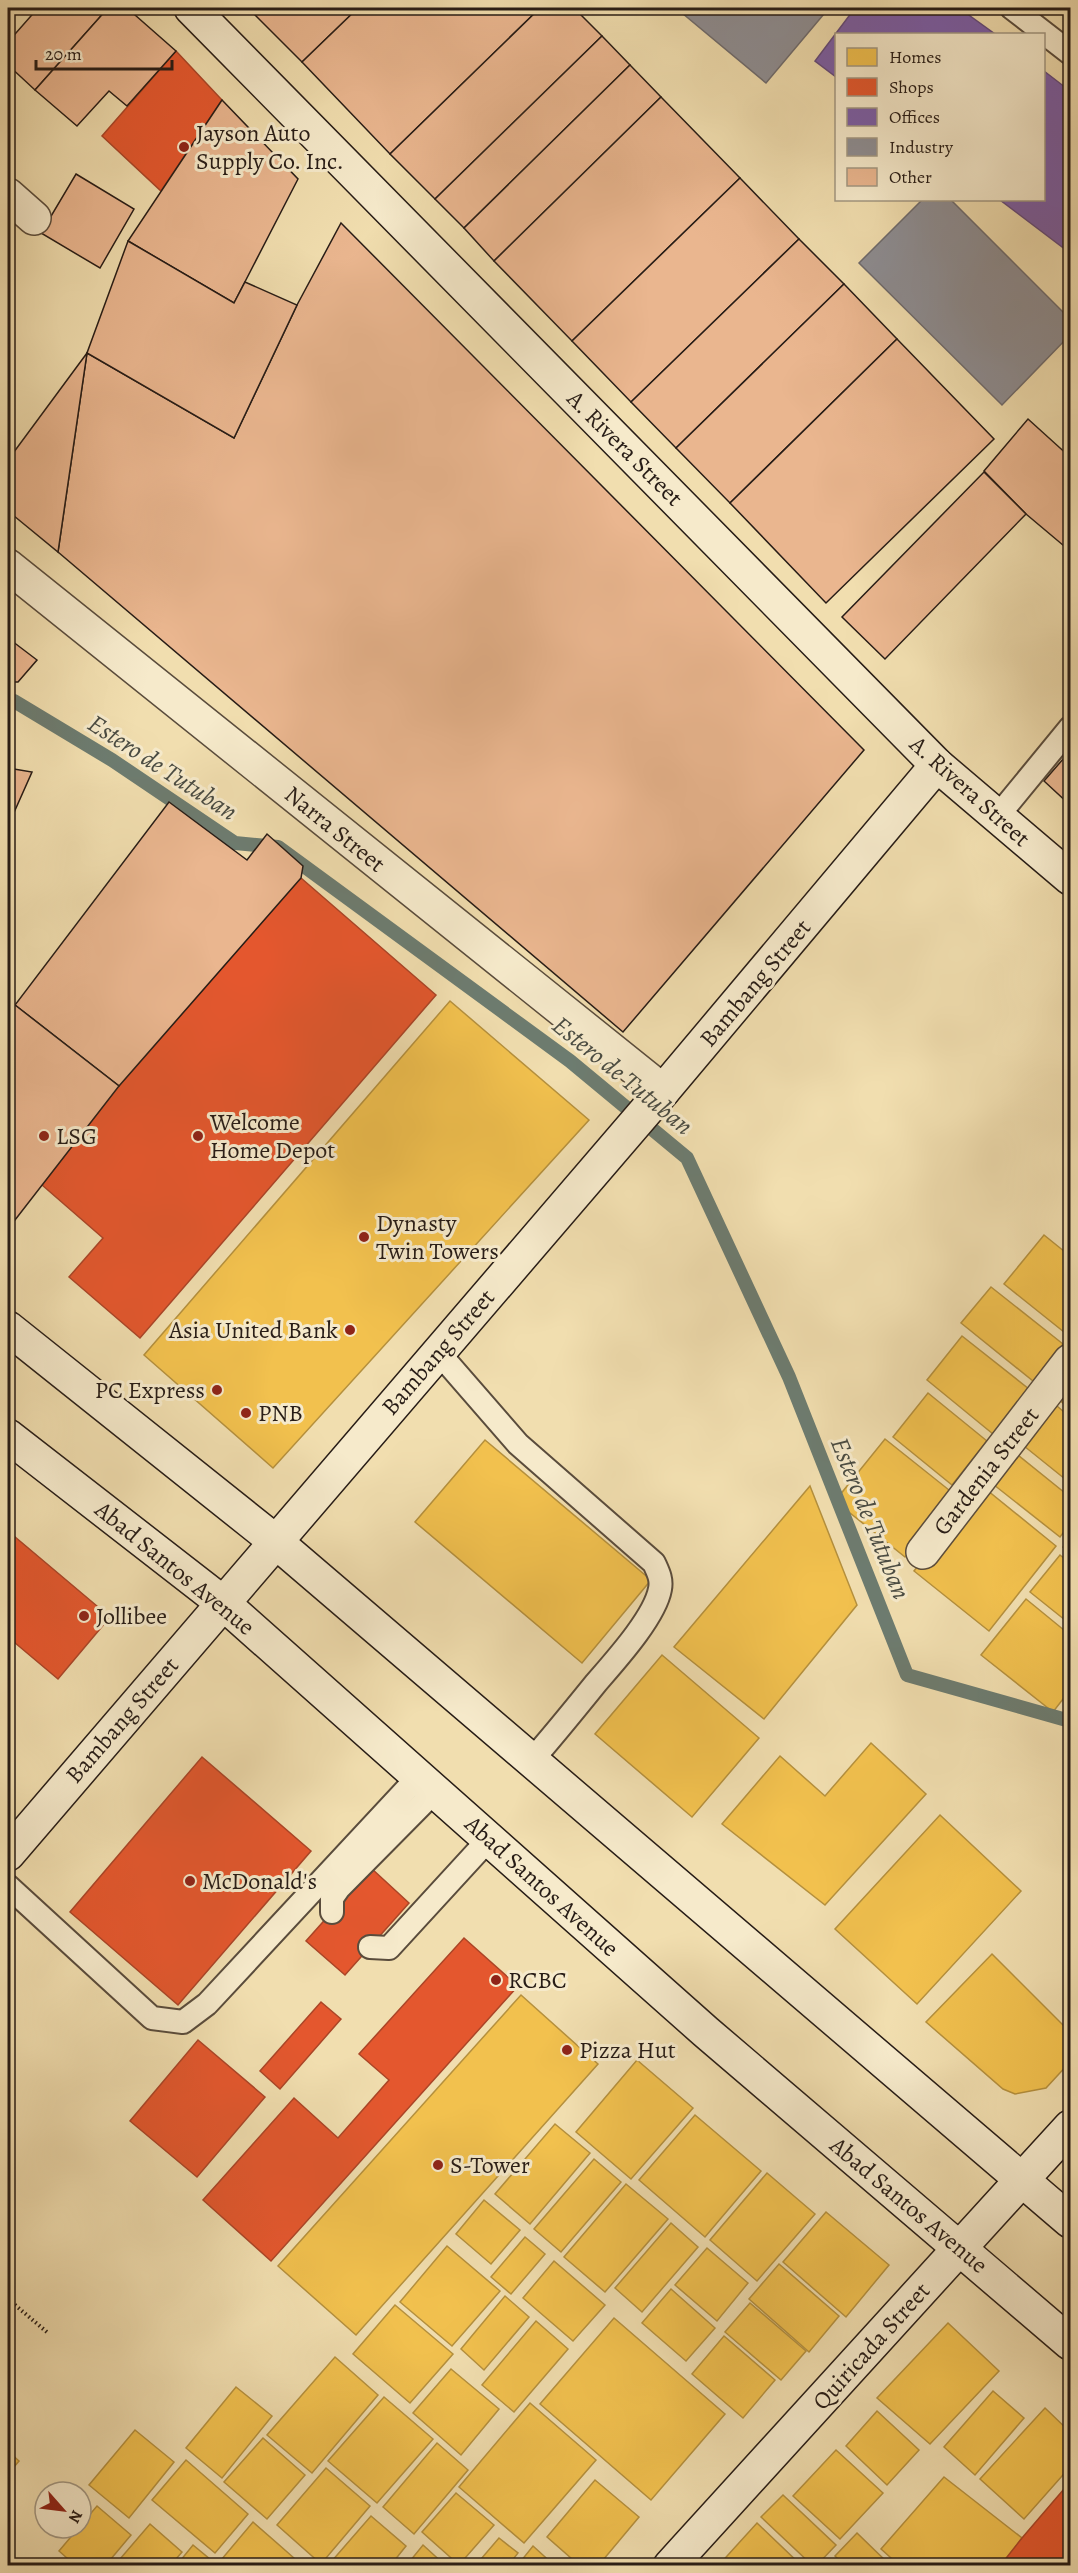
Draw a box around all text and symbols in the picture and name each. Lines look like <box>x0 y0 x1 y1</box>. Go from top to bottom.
scale bar <box>36 33 172 71</box>
legend <box>835 33 1045 201</box>
text: 20 m <box>45 42 82 66</box>
text: Homes <box>889 45 941 69</box>
text: Shops <box>889 75 934 99</box>
text: Offices <box>889 105 940 129</box>
place label: Jayson Auto Supply Co. Inc. <box>196 117 344 177</box>
text: Industry <box>889 135 954 159</box>
marker: Jayson Auto Supply Co. Inc. <box>177 140 191 154</box>
text: Other <box>889 165 932 189</box>
street label: A. Rivera Street <box>559 382 690 513</box>
water label: Estero de Tutuban <box>81 706 244 829</box>
street label: A. Rivera Street <box>902 728 1037 854</box>
street label: Narra Street <box>278 778 392 880</box>
street label: Bambang Street <box>692 912 818 1054</box>
water label: Estero de Tutuban <box>545 1008 700 1143</box>
place label: Welcome Home Depot <box>209 1106 335 1166</box>
place label: LSG <box>56 1120 97 1152</box>
marker: LSG <box>37 1129 51 1143</box>
marker: Welcome Home Depot <box>191 1129 205 1143</box>
place label: Dynasty Twin Towers <box>376 1207 499 1267</box>
marker: Dynasty Twin Towers <box>357 1230 371 1244</box>
street label: Bambang Street <box>374 1282 502 1422</box>
place label: Asia United Bank <box>168 1314 338 1346</box>
marker: Asia United Bank <box>343 1323 357 1337</box>
place label: PC Express <box>95 1374 205 1406</box>
marker: PC Express <box>210 1383 224 1397</box>
place label: PNB <box>258 1397 303 1429</box>
street label: Gardenia Street <box>926 1400 1046 1542</box>
marker: PNB <box>239 1406 253 1420</box>
water label: Estero de Tutuban <box>822 1432 919 1604</box>
street label: Abad Santos Avenue <box>88 1493 262 1642</box>
place label: Jollibee <box>96 1600 167 1632</box>
marker: Jollibee <box>77 1609 91 1623</box>
street label: Bambang Street <box>58 1650 186 1790</box>
street label: Abad Santos Avenue <box>457 1808 626 1964</box>
place label: McDonald's <box>202 1865 317 1897</box>
marker: McDonald's <box>183 1874 197 1888</box>
place label: RCBC <box>508 1964 567 1996</box>
marker: RCBC <box>489 1973 503 1987</box>
place label: Pizza Hut <box>579 2034 676 2066</box>
marker: Pizza Hut <box>560 2043 574 2057</box>
street label: Abad Santos Avenue <box>823 2129 995 2281</box>
place label: S-Tower <box>450 2149 530 2181</box>
marker: S-Tower <box>431 2158 445 2172</box>
street label: Quiricada Street <box>805 2275 937 2417</box>
north arrow <box>33 2480 93 2540</box>
text: N <box>63 2506 88 2527</box>

